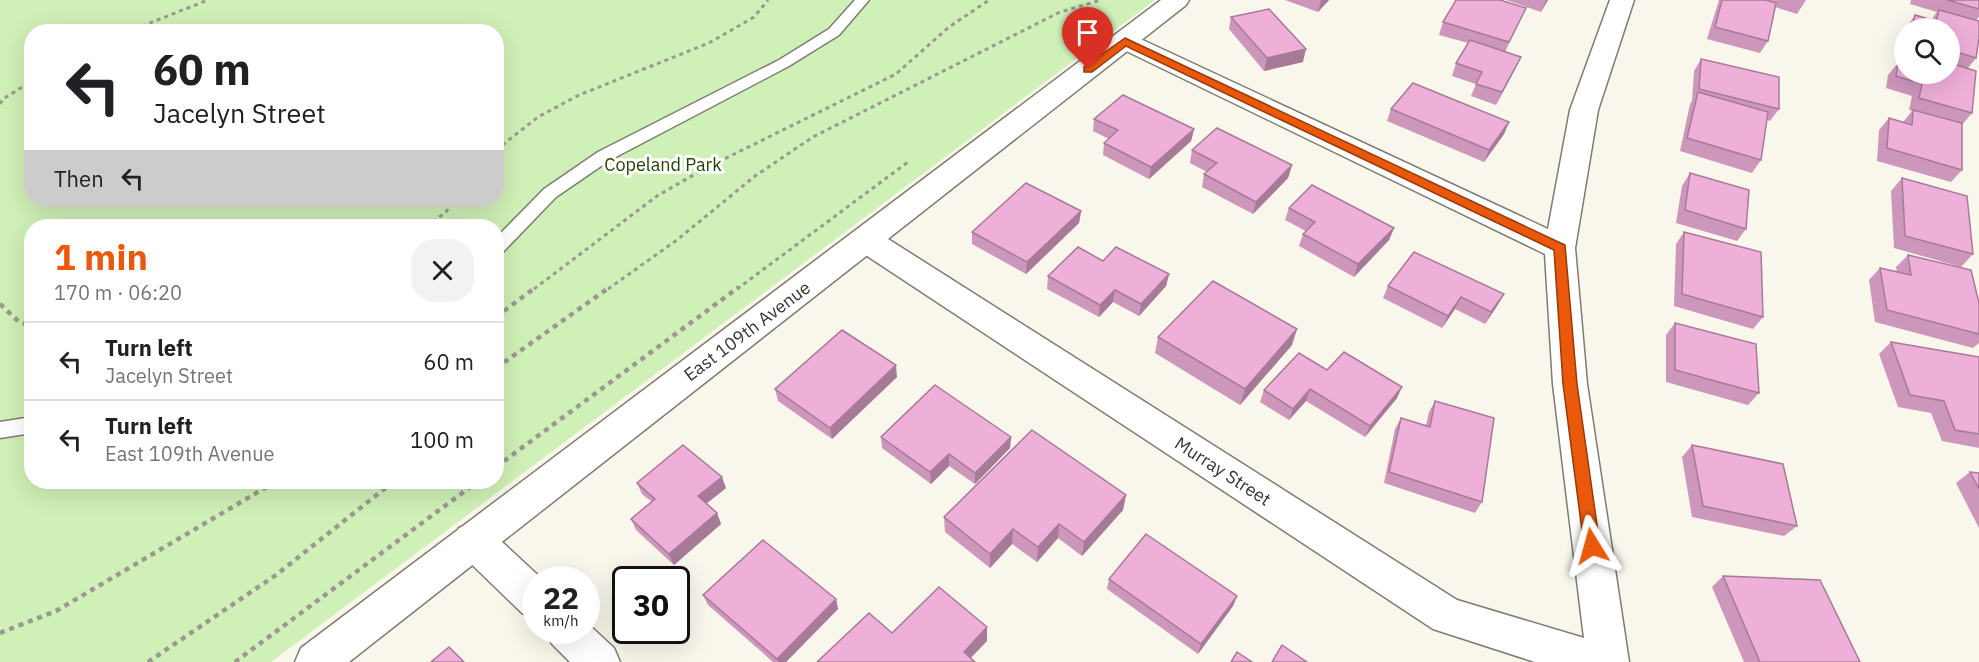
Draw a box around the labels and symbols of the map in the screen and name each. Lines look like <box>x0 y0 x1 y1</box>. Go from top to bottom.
pin <box>1062 7 1113 69</box>
park label: Copeland Park <box>604 153 722 176</box>
street label: East 109th Avenue <box>679 276 815 386</box>
street label: Murray Street <box>1171 431 1275 511</box>
position arrow <box>1560 514 1624 578</box>
speed limit sign: 30 <box>612 566 690 644</box>

